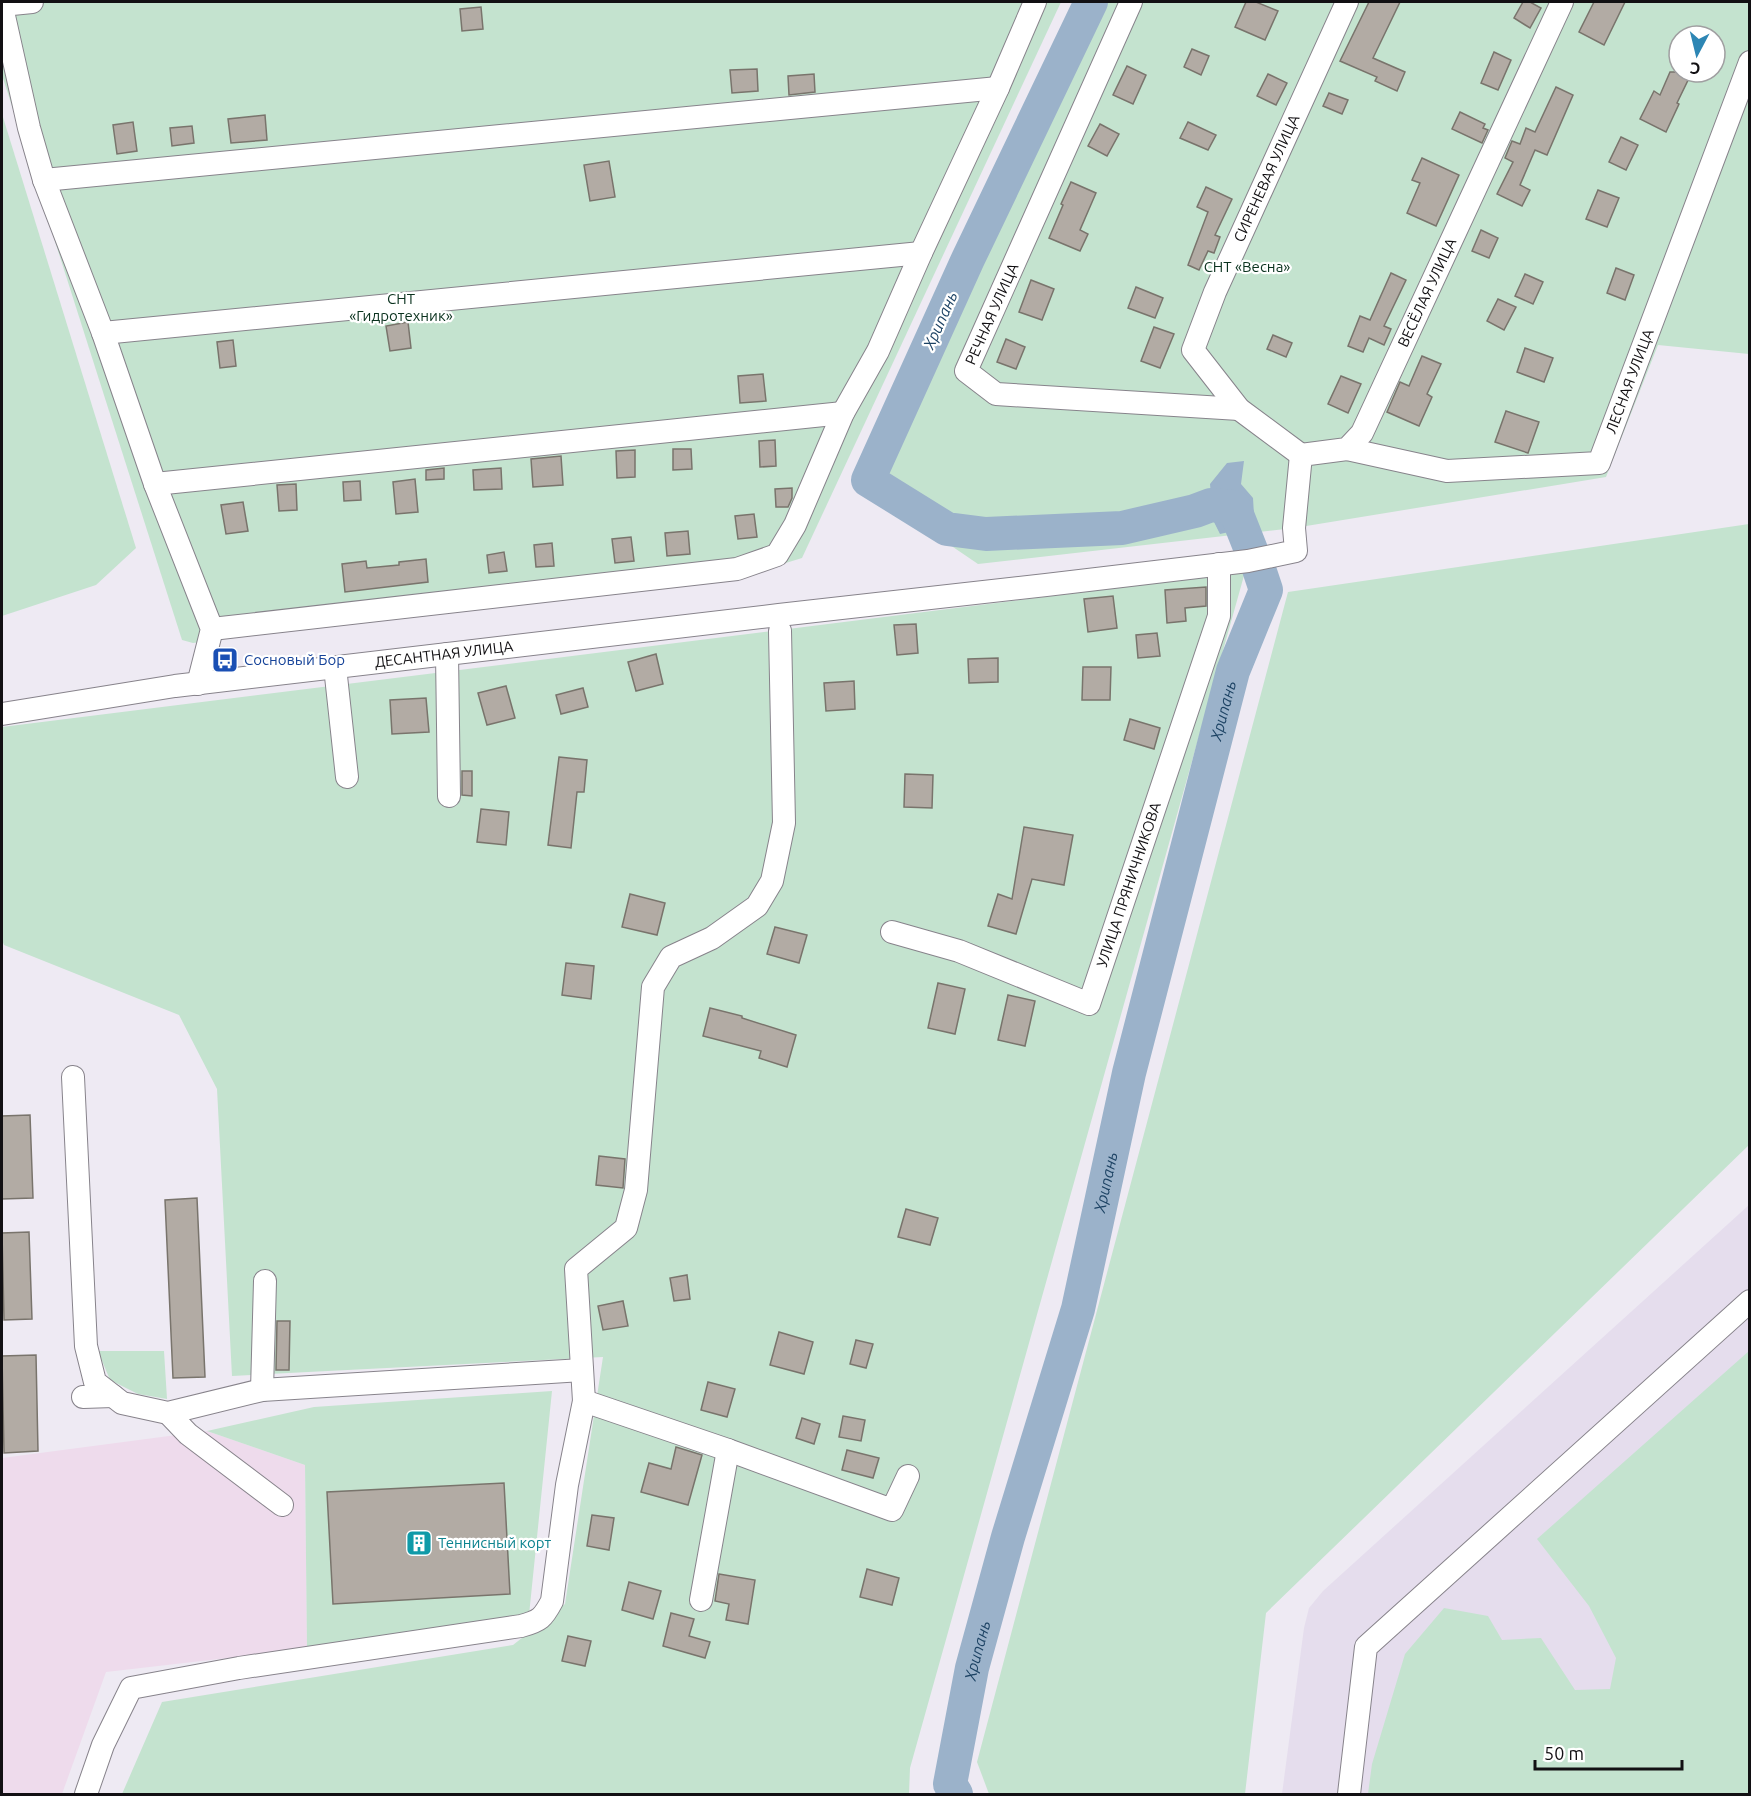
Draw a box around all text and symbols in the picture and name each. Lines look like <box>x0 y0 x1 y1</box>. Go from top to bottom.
north arrow <box>1667 24 1727 84</box>
text: С <box>1689 59 1701 78</box>
street label: СИРЕНЕВАЯ УЛИЦА <box>1230 112 1303 244</box>
street label: ВЕСЁЛАЯ УЛИЦА <box>1394 235 1459 350</box>
park label: СНТ «Весна» <box>1204 258 1290 275</box>
street label: РЕЧНАЯ УЛИЦА <box>962 260 1022 367</box>
water label: Хрипань <box>919 288 961 352</box>
park label: СНТ «Гидротехник» <box>349 290 453 324</box>
street label: ЛЕСНАЯ УЛИЦА <box>1602 326 1657 436</box>
street label: ДЕСАНТНАЯ УЛИЦА <box>374 637 514 670</box>
bus stop icon: Сосновый Бор <box>210 645 240 675</box>
place label: Сосновый Бор <box>244 651 345 668</box>
water label: Хрипань <box>1206 679 1239 743</box>
street label: УЛИЦА ПРЯНИЧНИКОВА <box>1093 799 1164 969</box>
water label: Хрипань <box>1090 1150 1121 1215</box>
building icon: Теннисный корт <box>404 1528 434 1558</box>
place label: Теннисный корт <box>438 1534 552 1551</box>
water label: Хрипань <box>961 1619 994 1683</box>
scale bar <box>1535 1733 1682 1771</box>
text: 50 m <box>1544 1743 1584 1763</box>

